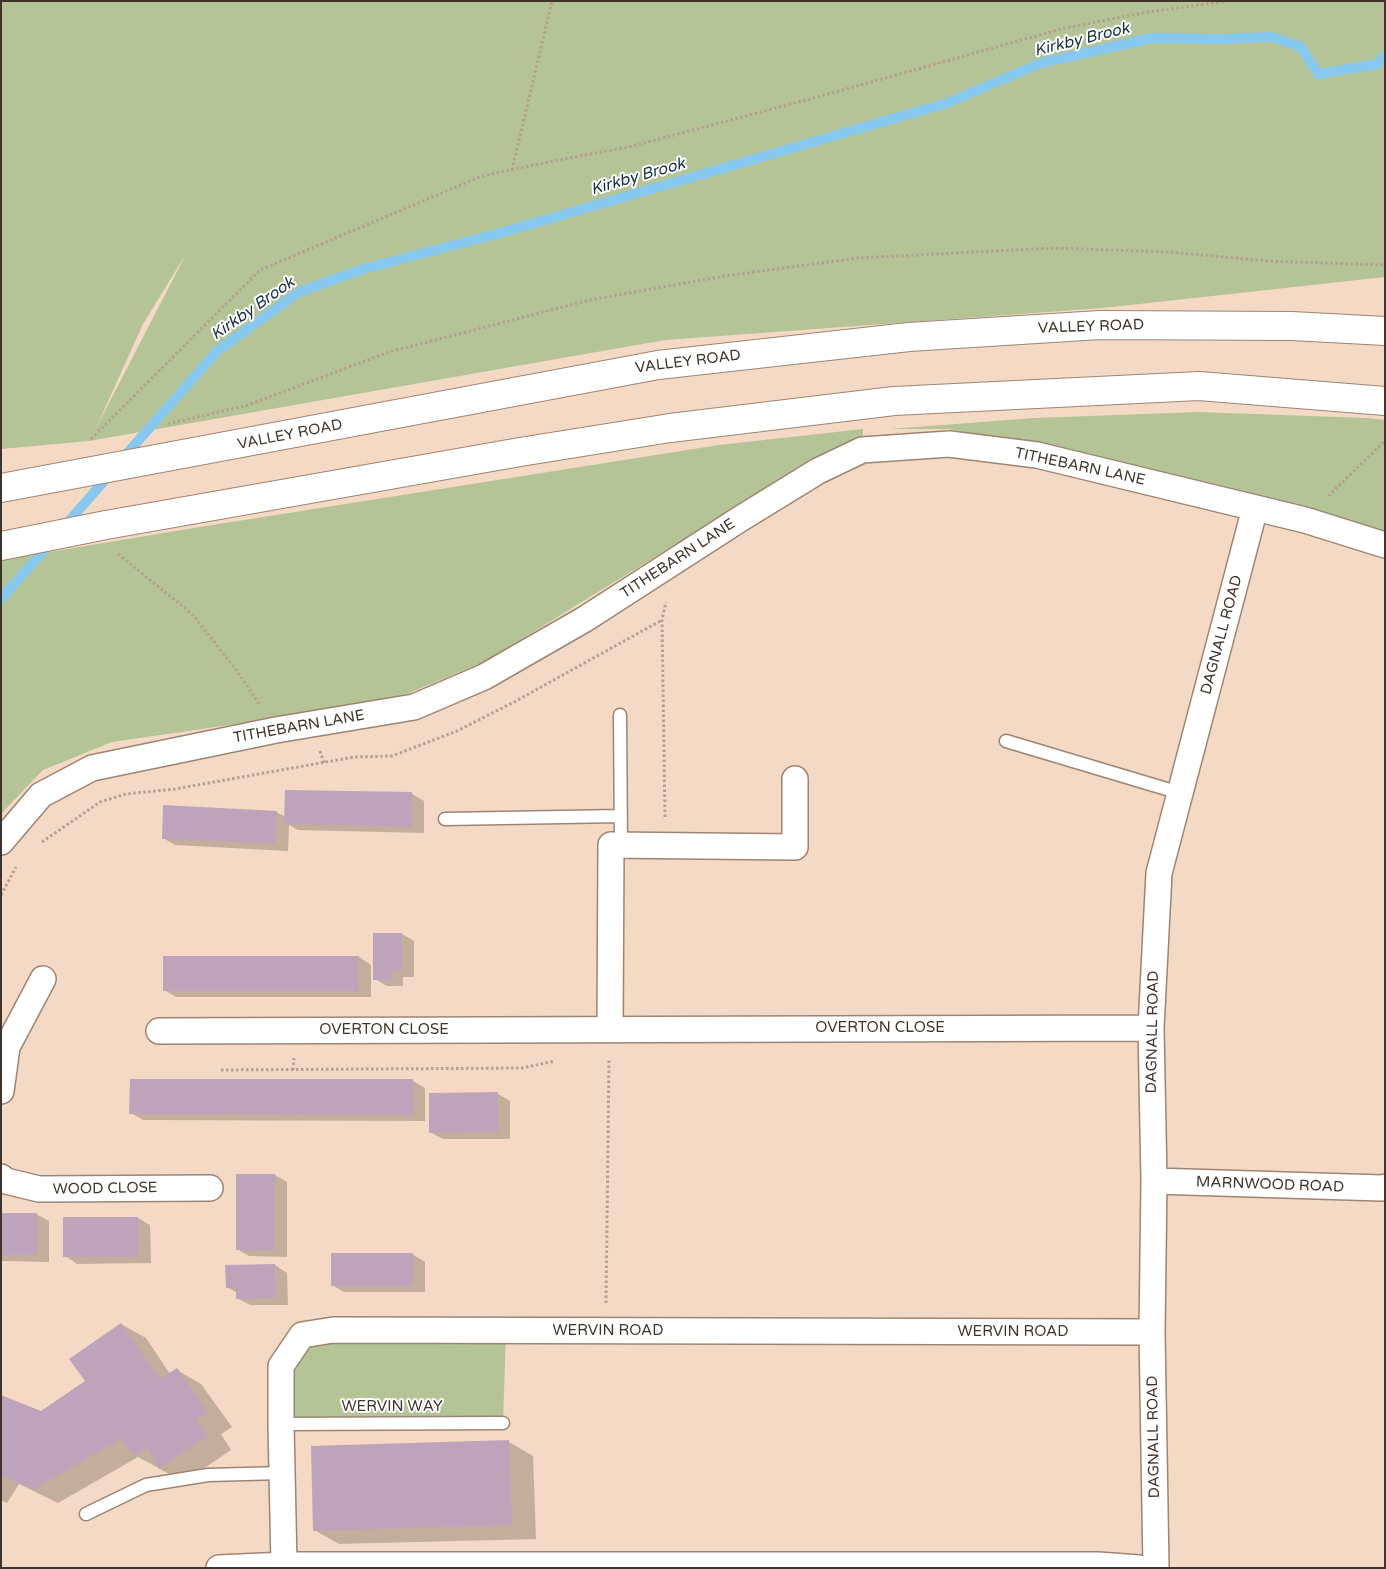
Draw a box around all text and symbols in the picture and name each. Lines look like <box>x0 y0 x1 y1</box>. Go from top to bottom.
water label: Kirkby Brook <box>1032 19 1132 61</box>
water label: Kirkby Brook <box>589 154 687 200</box>
water label: Kirkby Brook <box>208 273 298 345</box>
street label: VALLEY ROAD <box>1038 316 1144 338</box>
street label: VALLEY ROAD <box>634 347 742 377</box>
street label: VALLEY ROAD <box>236 416 344 454</box>
street label: TITHEBARN LANE <box>1013 444 1147 490</box>
street label: TITHEBARN LANE <box>617 515 739 603</box>
street label: DAGNALL ROAD <box>1197 573 1247 697</box>
street label: TITHEBARN LANE <box>232 707 366 747</box>
street label: DAGNALL ROAD <box>1143 970 1163 1094</box>
street label: OVERTON CLOSE <box>815 1019 945 1037</box>
street label: OVERTON CLOSE <box>319 1021 449 1039</box>
street label: MARNWOOD ROAD <box>1196 1173 1344 1197</box>
street label: WOOD CLOSE <box>52 1179 158 1199</box>
street label: WERVIN ROAD <box>552 1322 664 1340</box>
street label: WERVIN ROAD <box>957 1323 1069 1341</box>
street label: DAGNALL ROAD <box>1144 1375 1164 1499</box>
street label: WERVIN WAY <box>341 1398 443 1416</box>

